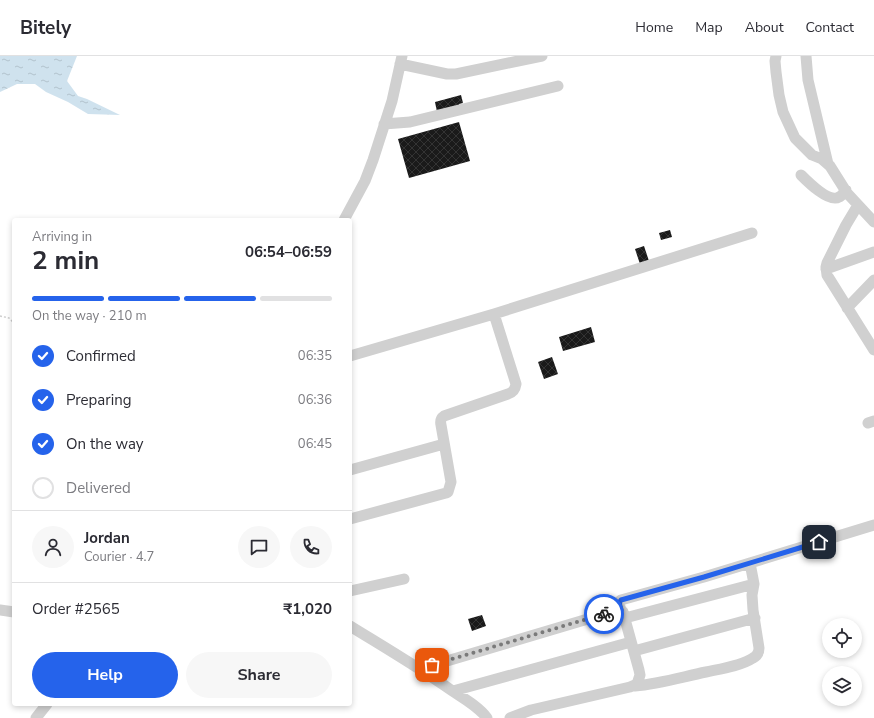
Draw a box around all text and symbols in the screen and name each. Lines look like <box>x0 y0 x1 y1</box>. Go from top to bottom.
text: Bitely <box>20 15 71 41</box>
text: Home <box>635 18 673 37</box>
text: Map <box>695 18 723 37</box>
text: About <box>745 18 784 37</box>
text: Contact <box>806 18 854 37</box>
text: Arriving in <box>32 228 92 246</box>
text: 06:54–06:59 <box>245 242 332 262</box>
text: 2 min <box>32 243 99 278</box>
text: On the way · 210 m <box>32 307 147 325</box>
icon: check <box>32 345 54 367</box>
text: Confirmed <box>66 346 136 366</box>
text: 06:35 <box>298 347 332 365</box>
icon: check <box>32 389 54 411</box>
text: Preparing <box>66 390 131 410</box>
text: 06:36 <box>298 391 332 409</box>
icon: check <box>32 433 54 455</box>
text: On the way <box>66 434 144 454</box>
text: 06:45 <box>298 435 332 453</box>
text: Delivered <box>66 478 131 498</box>
pin <box>802 525 836 559</box>
button: person <box>32 526 74 568</box>
button: chat <box>238 526 280 568</box>
button: phone <box>290 526 332 568</box>
text: Jordan <box>84 528 130 548</box>
icon: home <box>808 531 830 553</box>
text: Courier · 4.7 <box>84 548 154 566</box>
courier <box>584 594 624 634</box>
text: Order #2565 <box>32 599 120 619</box>
text: ₹1,020 <box>283 599 332 619</box>
icon: bike <box>593 603 615 625</box>
map controls <box>822 618 862 706</box>
button: locate <box>822 618 862 658</box>
pin <box>415 648 449 682</box>
button: Help <box>32 652 178 698</box>
button: Share <box>186 652 332 698</box>
icon: bag <box>421 654 443 676</box>
button: layers <box>822 666 862 706</box>

